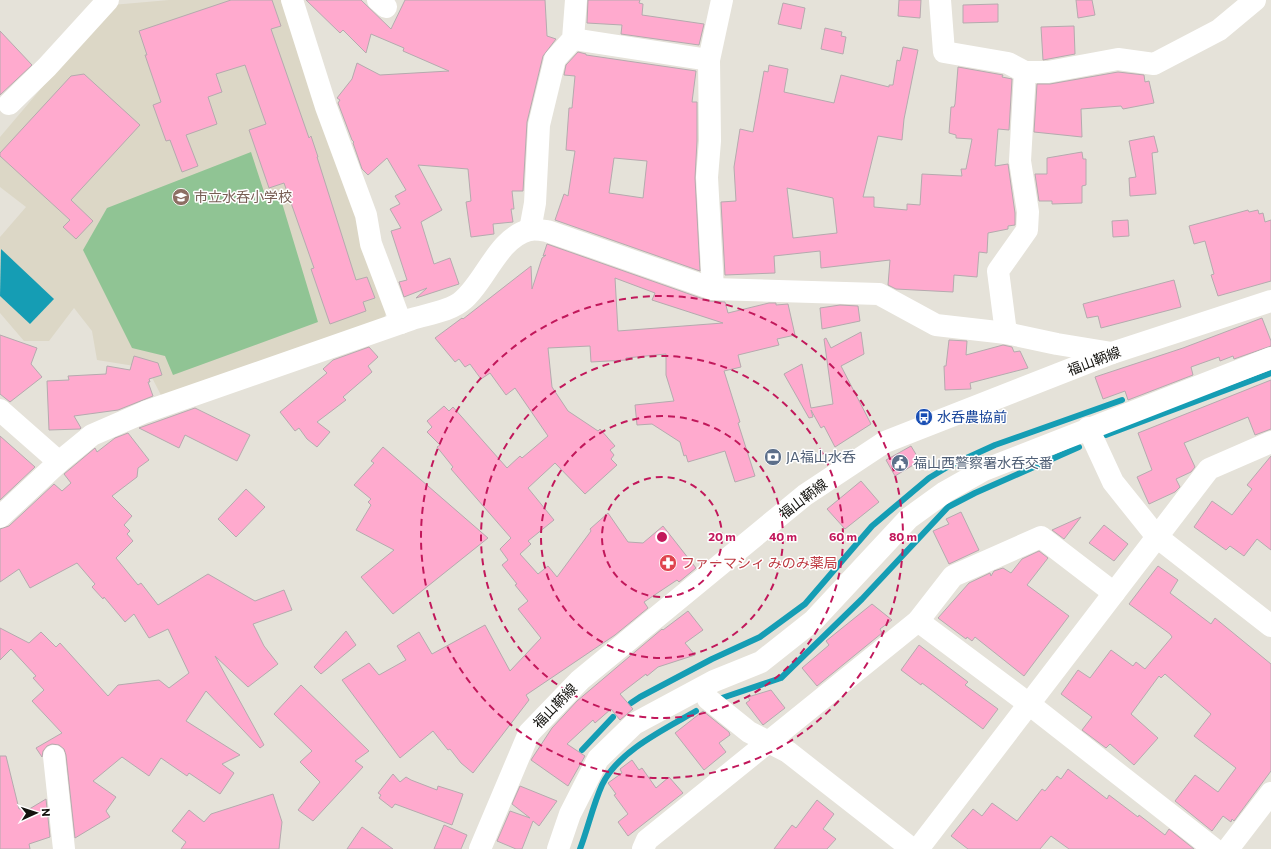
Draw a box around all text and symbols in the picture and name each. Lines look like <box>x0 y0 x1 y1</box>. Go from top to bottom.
school or university icon: 市立水呑小学校 <box>171 187 191 207</box>
place label: 市立水呑小学校 <box>194 188 292 205</box>
street label: 福山鞆線 <box>1065 343 1123 379</box>
bus stop icon: 水呑農協前 <box>914 407 934 427</box>
place label: 水呑農協前 <box>937 408 1007 425</box>
bank icon: JA福山水呑 <box>763 447 783 467</box>
place label: JA福山水呑 <box>786 448 856 465</box>
public building icon: 福山西警察署水呑交番 <box>890 453 910 473</box>
place label: 福山西警察署水呑交番 <box>913 454 1053 471</box>
street label: 福山鞆線 <box>775 475 830 522</box>
text: 20 m <box>708 529 736 543</box>
text: 40 m <box>769 529 797 543</box>
text: 60 m <box>829 529 857 543</box>
text: 80 m <box>889 529 917 543</box>
centre of rings <box>655 530 669 544</box>
pharmacy icon: ファーマシィ みのみ薬局 <box>658 553 678 573</box>
place label: ファーマシィ みのみ薬局 <box>681 554 838 571</box>
street label: 福山鞆線 <box>529 680 580 732</box>
north arrow <box>16 793 56 833</box>
text: N <box>40 808 53 817</box>

